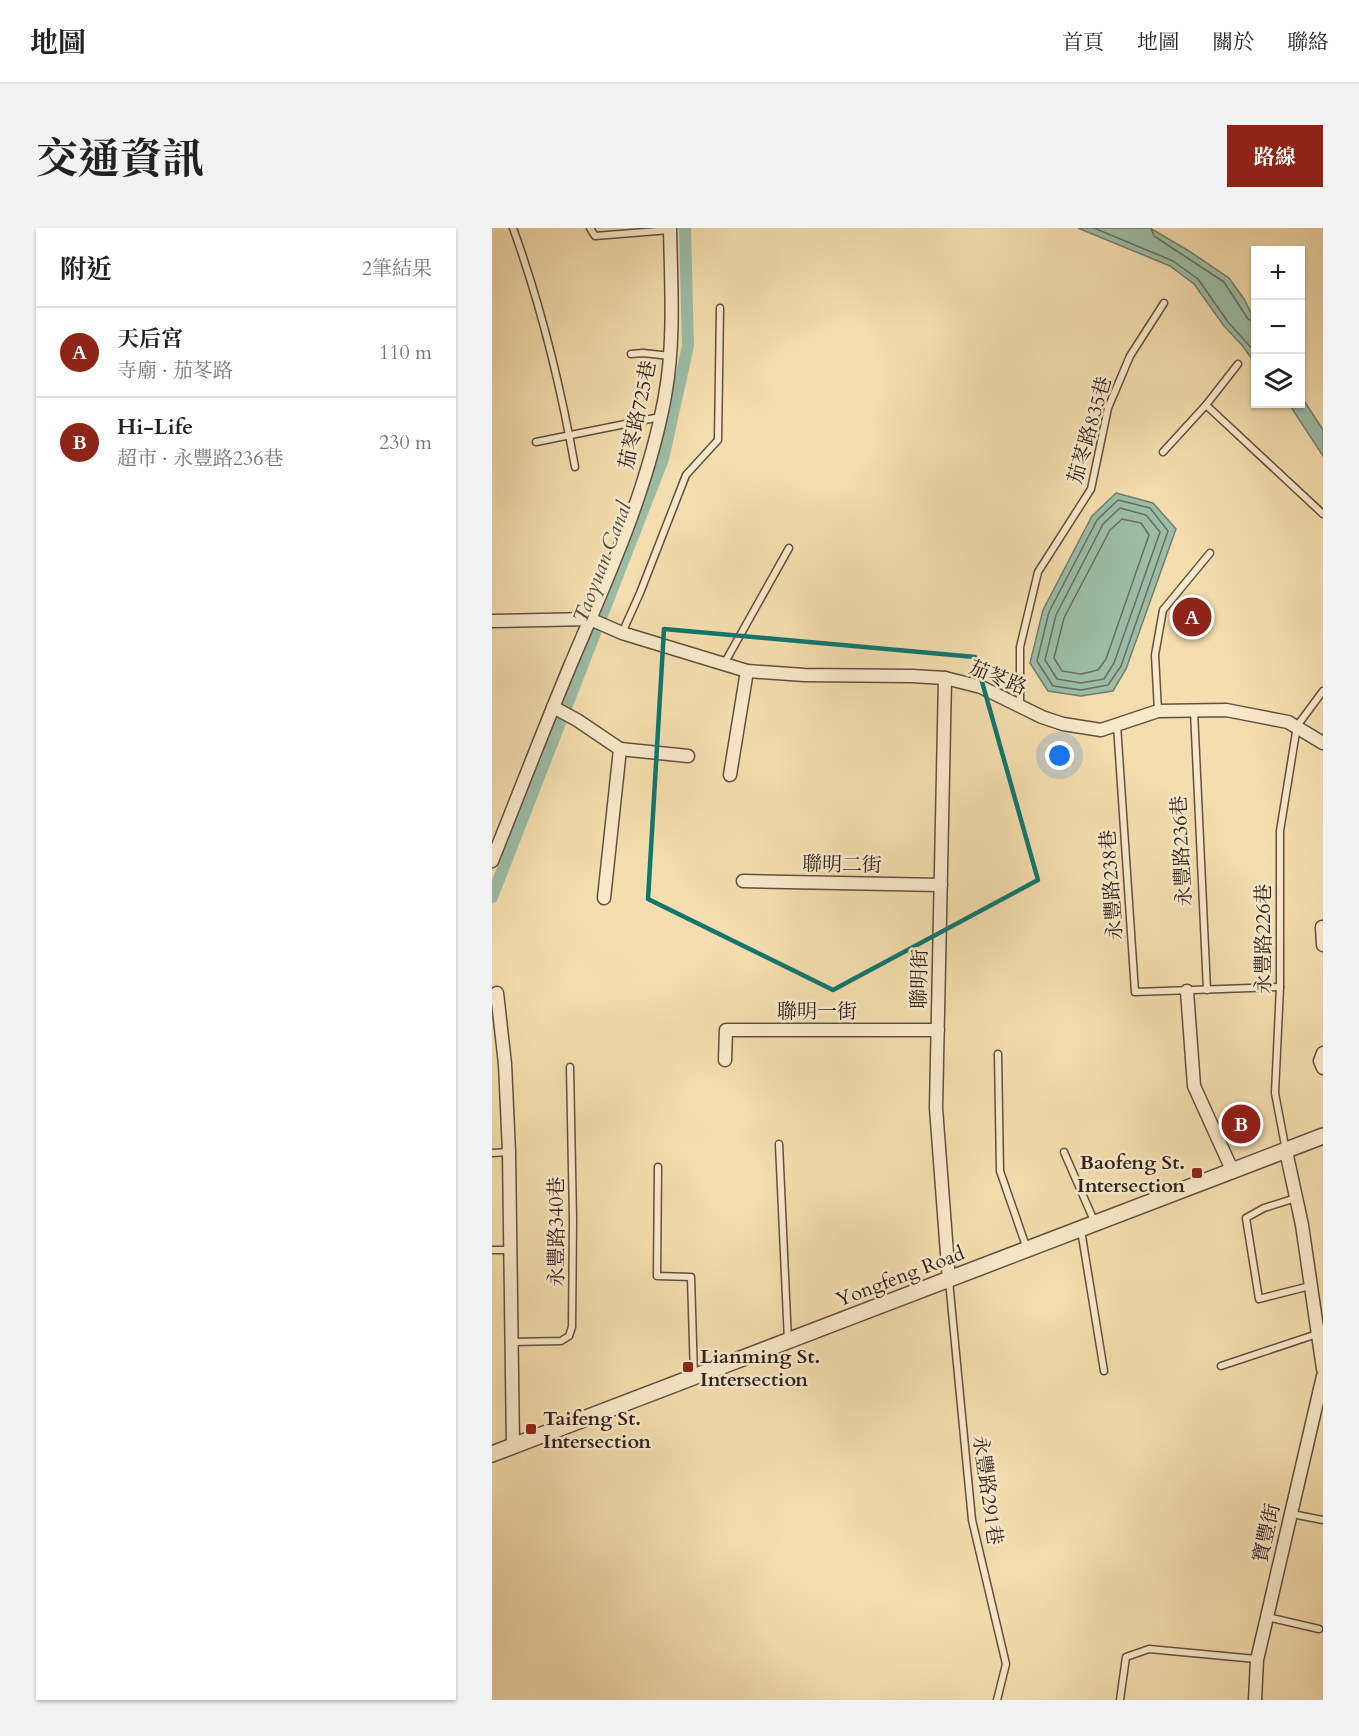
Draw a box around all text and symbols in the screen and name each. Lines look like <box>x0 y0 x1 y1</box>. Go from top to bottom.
text: 地圖 <box>30 24 86 62</box>
text: 首頁 <box>1062 28 1104 57</box>
text: 地圖 <box>1137 28 1179 57</box>
text: 關於 <box>1212 28 1254 57</box>
text: 聯絡 <box>1287 28 1329 57</box>
button: 路線 <box>1227 125 1323 187</box>
text: 交通資訊 <box>36 131 204 188</box>
map controls <box>1251 246 1305 408</box>
button: + <box>1251 246 1305 300</box>
text: 附近 <box>60 252 112 287</box>
text: 2筆結果 <box>362 255 432 282</box>
button: − <box>1251 300 1305 354</box>
text: 天后宮 <box>117 324 183 354</box>
text: A <box>72 339 87 366</box>
text: 110 m <box>379 339 432 366</box>
button: layers <box>1251 354 1305 408</box>
text: 寺廟 · 茄苳路 <box>117 357 233 384</box>
street label: 茄苳路725巷 <box>613 358 662 472</box>
street label: 茄苳路835巷 <box>1061 373 1118 487</box>
text: Hi-Life <box>117 412 193 442</box>
text: B <box>72 429 87 456</box>
text: 230 m <box>379 429 432 456</box>
text: 超市 · 永豐路236巷 <box>117 445 284 472</box>
water label: Taoyuan Canal <box>566 496 639 627</box>
pin: A <box>1172 594 1212 640</box>
street label: 茄苳路 <box>965 654 1031 701</box>
your location <box>1045 741 1074 770</box>
street label: 永豐路236巷 <box>1165 795 1198 907</box>
street label: 永豐路238巷 <box>1094 829 1129 941</box>
street label: 聯明二街 <box>802 850 882 879</box>
street label: 永豐路226巷 <box>1250 884 1277 994</box>
street label: 聯明街 <box>905 949 934 1009</box>
street label: 聯明一街 <box>777 998 857 1025</box>
pin: B <box>1222 1102 1260 1146</box>
place label: Baofeng St. Intersection <box>1077 1149 1185 1199</box>
marker: Baofeng St. Intersection <box>1190 1166 1204 1180</box>
street label: 永豐路340巷 <box>543 1177 570 1287</box>
street label: Yongfeng Road <box>832 1239 969 1313</box>
place label: Lianming St. Intersection <box>700 1343 820 1393</box>
marker: Lianming St. Intersection <box>681 1360 695 1374</box>
place label: Taifeng St. Intersection <box>543 1405 651 1455</box>
marker: Taifeng St. Intersection <box>524 1422 538 1436</box>
street label: 永豐路291巷 <box>966 1433 1009 1547</box>
street label: 寶豐街 <box>1247 1501 1286 1565</box>

